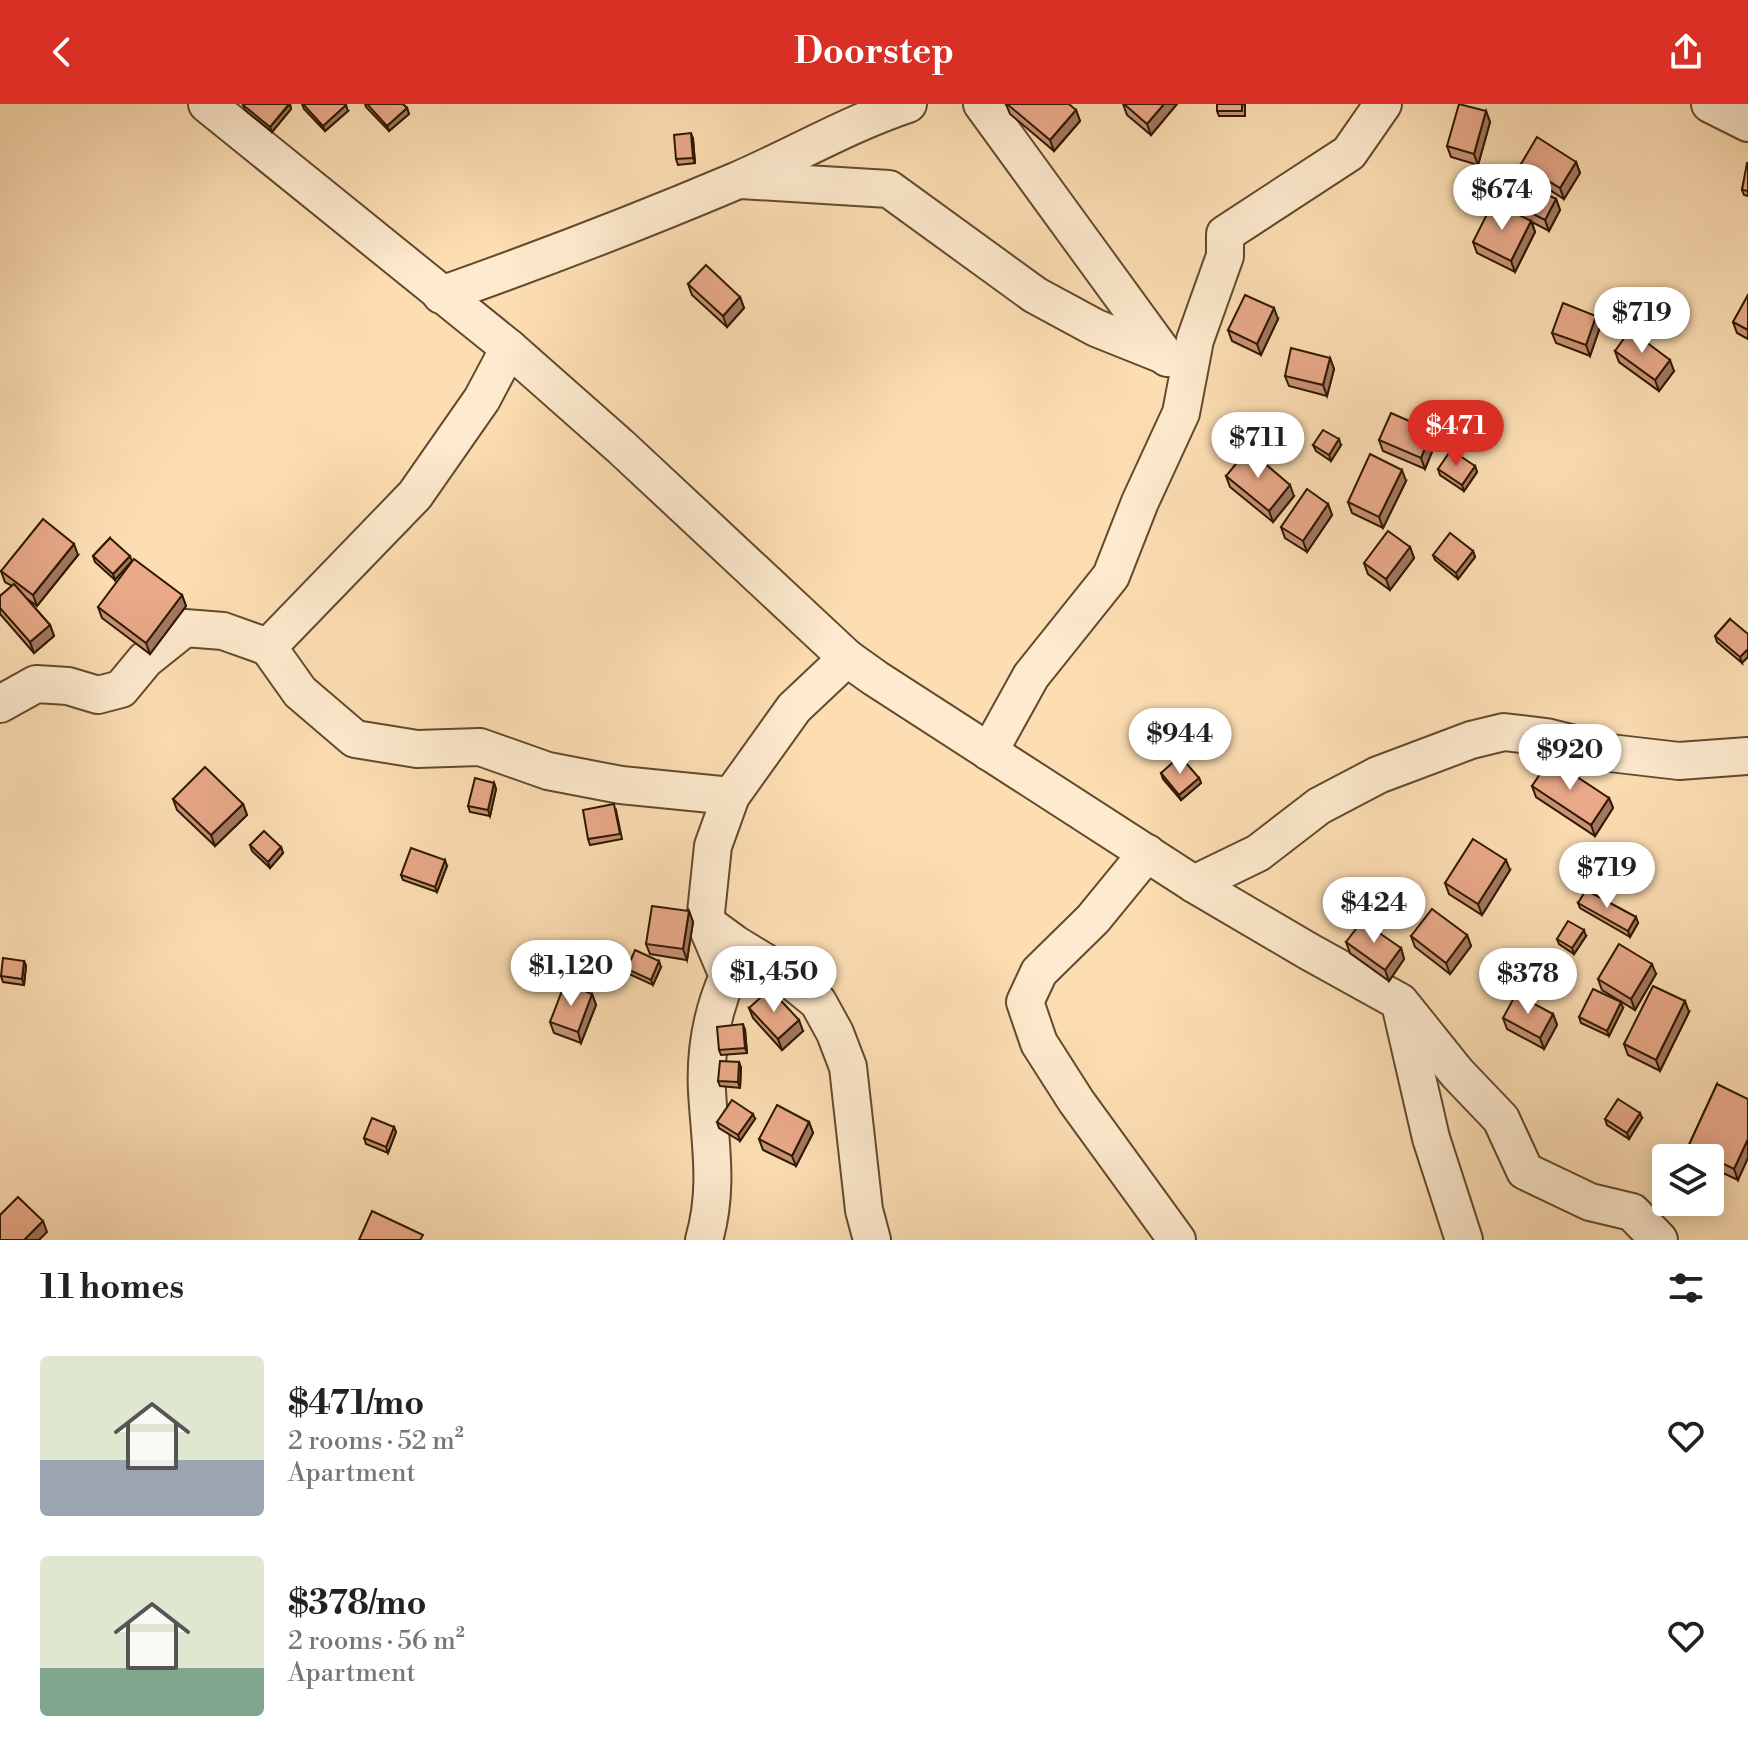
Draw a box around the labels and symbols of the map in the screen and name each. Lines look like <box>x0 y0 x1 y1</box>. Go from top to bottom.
pin: $674 <box>1455 164 1549 232</box>
pin: $719 <box>1595 287 1689 355</box>
pin: $471 <box>1409 400 1503 468</box>
pin: $711 <box>1211 412 1305 480</box>
pin: $944 <box>1133 708 1227 776</box>
pin: $920 <box>1523 724 1617 792</box>
pin: $719 <box>1560 842 1654 910</box>
pin: $424 <box>1327 877 1421 945</box>
pin: $1,120 <box>506 940 636 1008</box>
pin: $1,450 <box>709 946 839 1014</box>
pin: $378 <box>1481 948 1575 1016</box>

